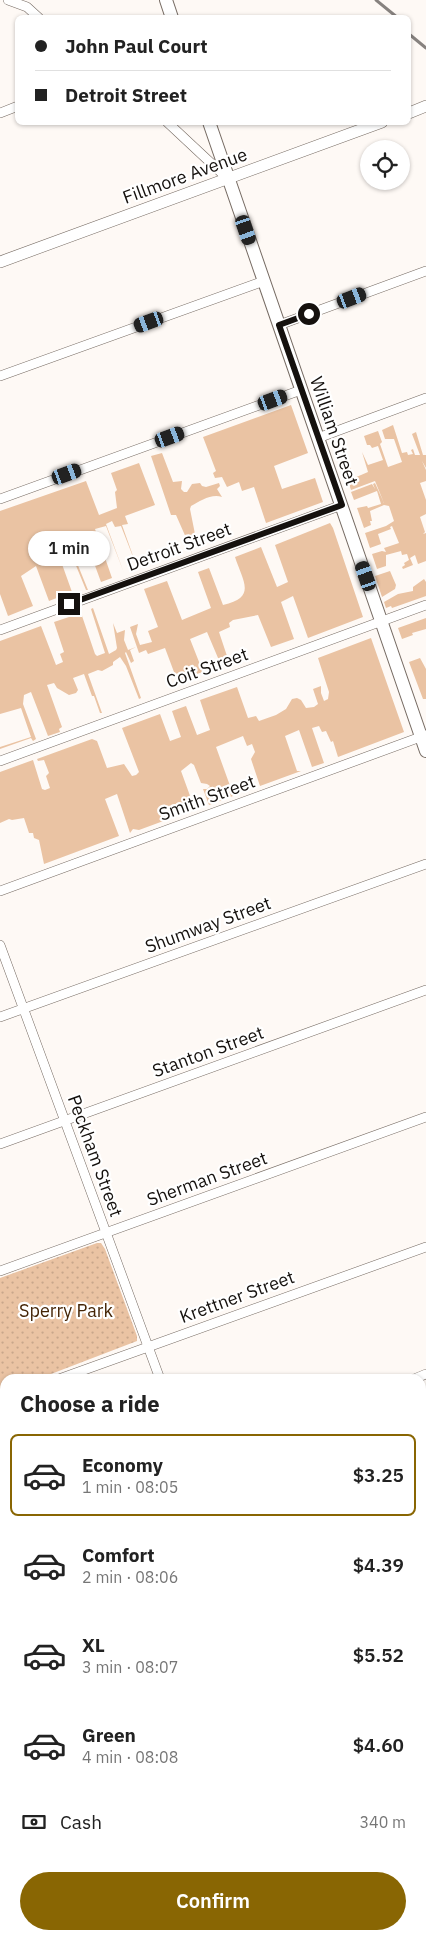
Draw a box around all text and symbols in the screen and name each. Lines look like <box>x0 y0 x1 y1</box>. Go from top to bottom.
text: John Paul Court <box>65 34 207 58</box>
text: Detroit Street <box>65 83 187 107</box>
map controls <box>360 140 410 190</box>
button: locate <box>360 140 410 190</box>
street label: Fillmore Avenue <box>119 142 250 209</box>
car <box>234 213 257 247</box>
car <box>335 286 368 310</box>
route start <box>298 303 320 325</box>
car <box>132 310 165 334</box>
street label: William Street <box>305 373 364 488</box>
car <box>256 388 289 412</box>
car <box>153 425 186 449</box>
car <box>50 462 83 486</box>
street label: Detroit Street <box>124 517 234 576</box>
callout: 1 min <box>28 532 110 566</box>
text: 1 min <box>48 538 90 558</box>
car <box>354 559 377 593</box>
route end <box>58 593 80 615</box>
street label: Coit Street <box>163 642 251 693</box>
street label: Smith Street <box>156 769 258 826</box>
street label: Shumway Street <box>142 891 274 958</box>
street label: Stanton Street <box>149 1021 267 1082</box>
street label: Peckham Street <box>63 1092 128 1220</box>
street label: Sherman Street <box>144 1146 270 1211</box>
street label: Krettner Street <box>176 1265 297 1328</box>
park label: Sperry Park <box>19 1299 113 1322</box>
text: Choose a ride <box>20 1389 160 1418</box>
icon: car <box>22 1453 67 1498</box>
text: Economy <box>82 1453 163 1477</box>
text: $3.25 <box>353 1463 404 1487</box>
text: 1 min · 08:05 <box>82 1477 178 1497</box>
icon: car <box>22 1543 67 1588</box>
text: Comfort <box>82 1543 155 1567</box>
text: $4.39 <box>353 1553 404 1577</box>
text: 2 min · 08:06 <box>82 1567 178 1587</box>
icon: car <box>22 1633 67 1678</box>
text: XL <box>82 1633 105 1657</box>
text: $5.52 <box>353 1643 404 1667</box>
text: 3 min · 08:07 <box>82 1657 178 1677</box>
icon: car <box>22 1723 67 1768</box>
text: Green <box>82 1723 136 1747</box>
text: $4.60 <box>353 1733 404 1757</box>
text: 4 min · 08:08 <box>82 1747 178 1767</box>
icon: cash <box>20 1808 48 1836</box>
text: Cash <box>60 1810 102 1834</box>
text: 340 m <box>359 1812 406 1832</box>
button: Confirm <box>20 1872 406 1930</box>

